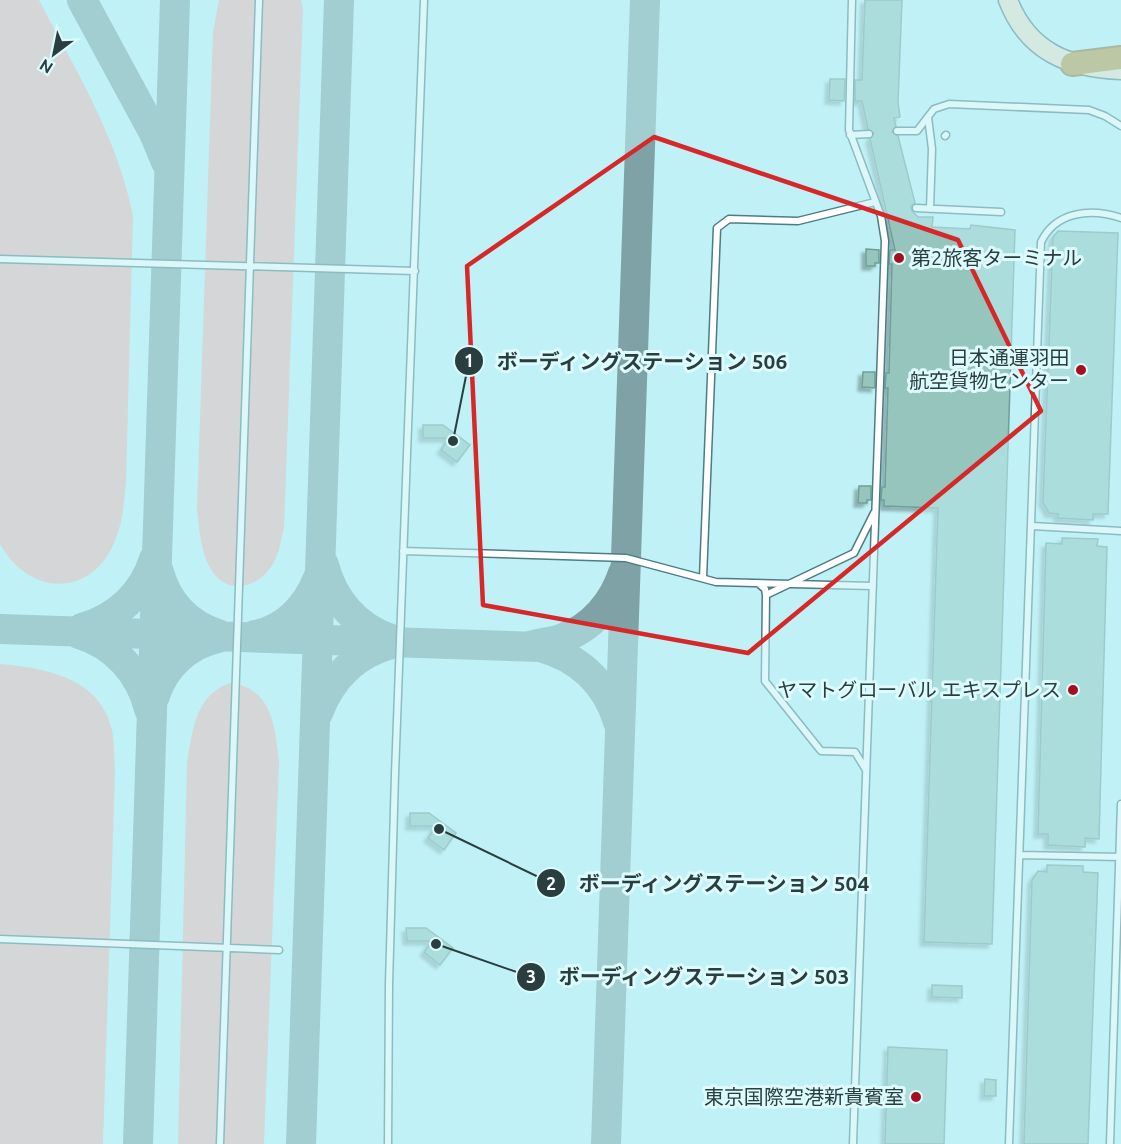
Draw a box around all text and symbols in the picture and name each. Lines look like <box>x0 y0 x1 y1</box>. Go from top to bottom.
north arrow <box>24 24 84 84</box>
text: N <box>36 56 56 78</box>
place label: 第2旅客ターミナル <box>911 246 1082 269</box>
marker: 第2旅客ターミナル <box>892 251 906 265</box>
callout: ボーディングステーション 506 <box>454 342 801 381</box>
place label: 日本通運羽田 航空貨物センター <box>909 346 1069 392</box>
text: ボーディングステーション 506 <box>497 349 787 373</box>
text: 1 <box>464 350 474 370</box>
marker: 日本通運羽田 航空貨物センター <box>1074 363 1088 377</box>
place label: ヤマトグローバル エキスプレス <box>777 678 1061 701</box>
marker: ヤマトグローバル エキスプレス <box>1066 683 1080 697</box>
callout: ボーディングステーション 504 <box>536 864 882 903</box>
text: ボーディングステーション 504 <box>579 871 869 895</box>
text: 2 <box>546 873 556 893</box>
callout: ボーディングステーション 503 <box>516 958 862 997</box>
text: ボーディングステーション 503 <box>559 964 849 988</box>
text: 3 <box>526 966 536 986</box>
place label: 東京国際空港新貴賓室 <box>704 1085 904 1108</box>
marker: 東京国際空港新貴賓室 <box>909 1090 923 1104</box>

